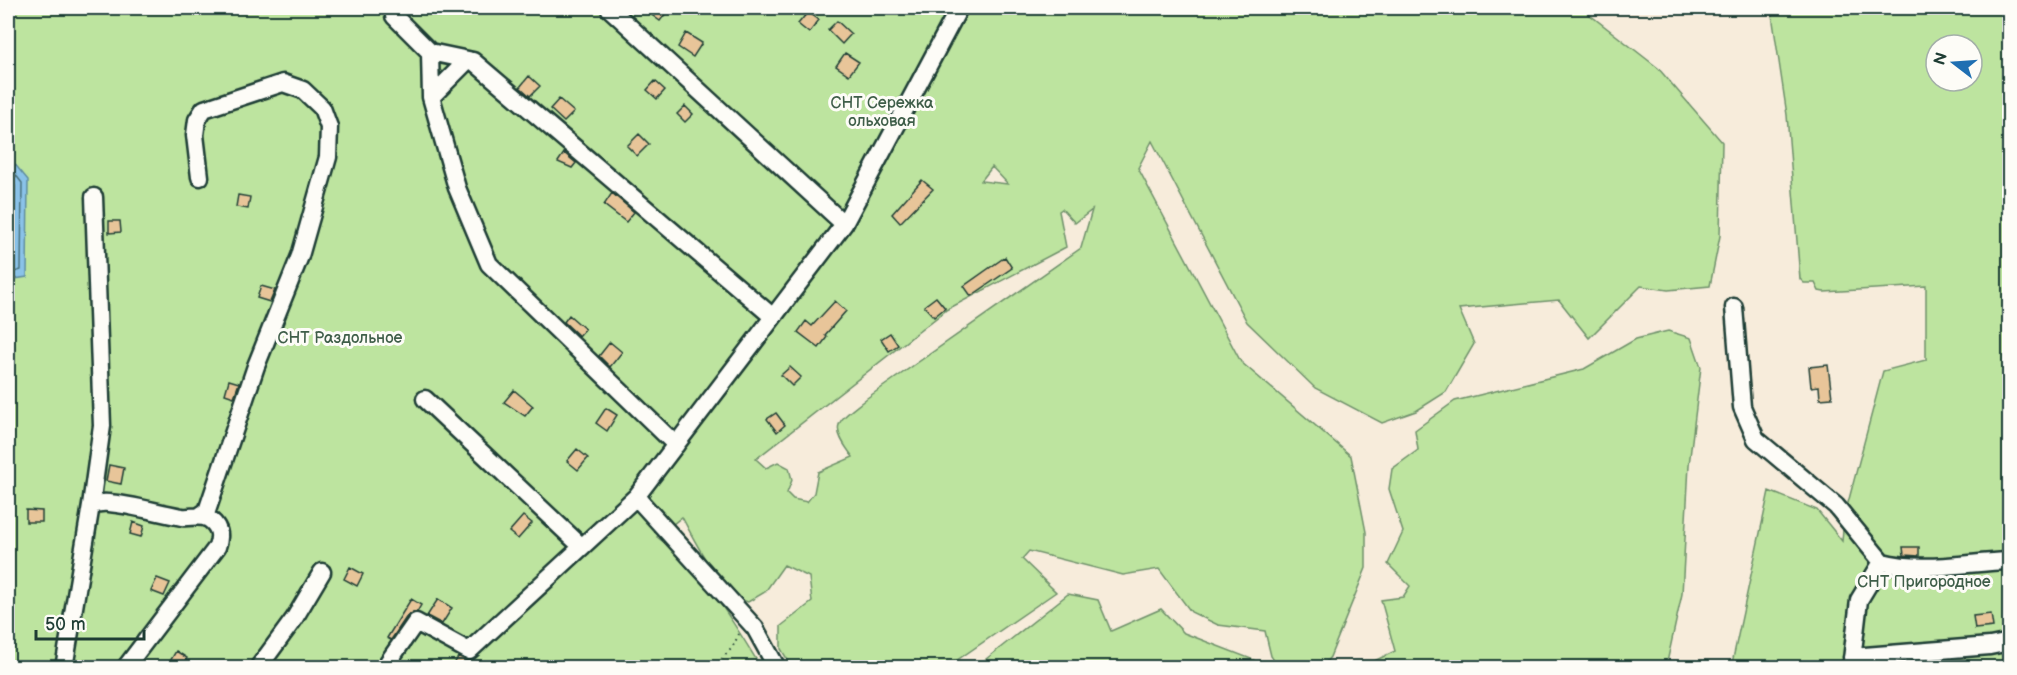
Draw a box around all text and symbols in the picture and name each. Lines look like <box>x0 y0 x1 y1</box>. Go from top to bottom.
north arrow <box>1924 33 1984 93</box>
text: N <box>1930 51 1952 68</box>
park label: СНТ Сережка ольховая <box>831 94 934 131</box>
park label: СНТ Раздольное <box>278 329 402 348</box>
park label: СНТ Пригородное <box>1857 573 1991 592</box>
scale bar <box>36 603 144 641</box>
text: 50 m <box>45 614 86 635</box>

